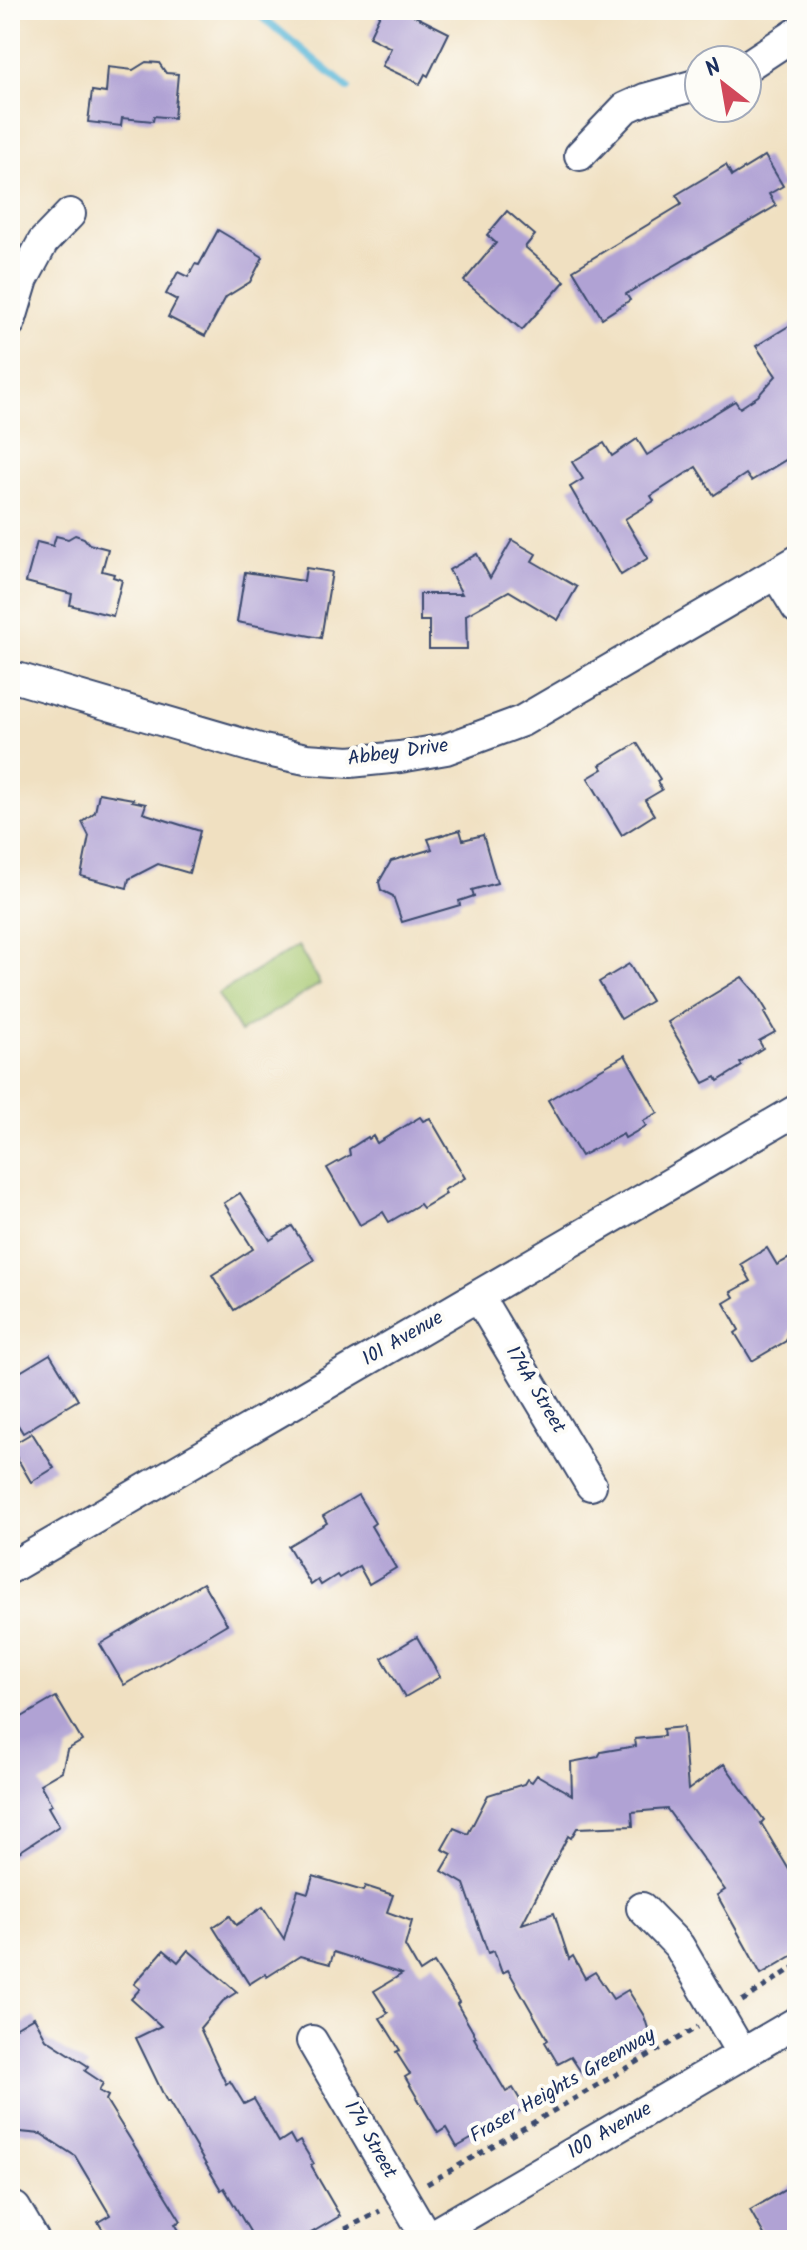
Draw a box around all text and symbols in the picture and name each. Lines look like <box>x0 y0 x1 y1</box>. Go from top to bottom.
north arrow <box>683 44 763 124</box>
text: N <box>699 50 729 88</box>
street label: Abbey Drive <box>346 730 450 776</box>
street label: 101 Avenue <box>356 1303 450 1375</box>
street label: 174A Street <box>496 1340 574 1440</box>
street label: Fraser Heights Greenway <box>464 2019 662 2152</box>
street label: 100 Avenue <box>562 2094 658 2168</box>
street label: 174 Street <box>335 2095 405 2185</box>

